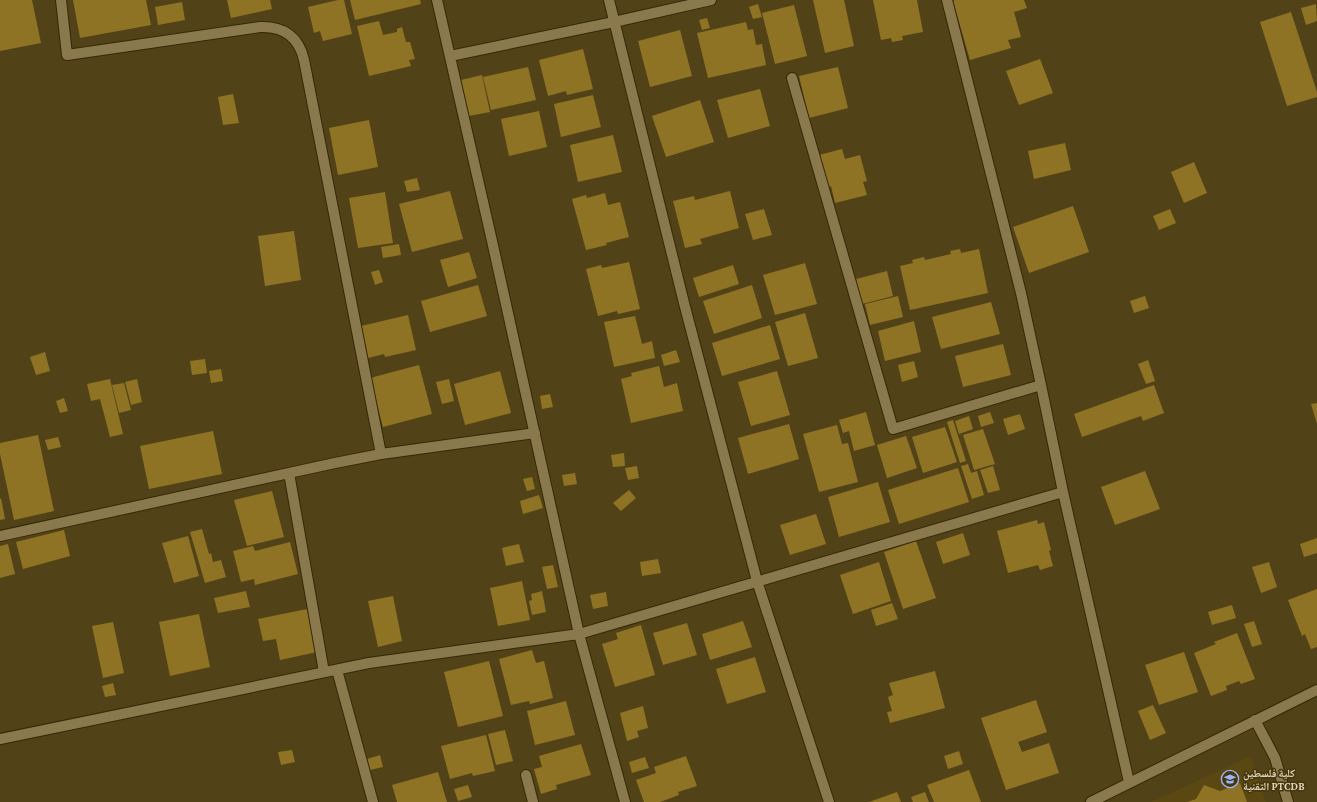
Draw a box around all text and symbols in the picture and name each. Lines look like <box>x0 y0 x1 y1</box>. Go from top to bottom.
place label: كلية فلسطين التقنية PTCDB <box>1243 767 1305 792</box>
school or university icon: كلية فلسطين التقنية PTCDB <box>1220 769 1240 789</box>

